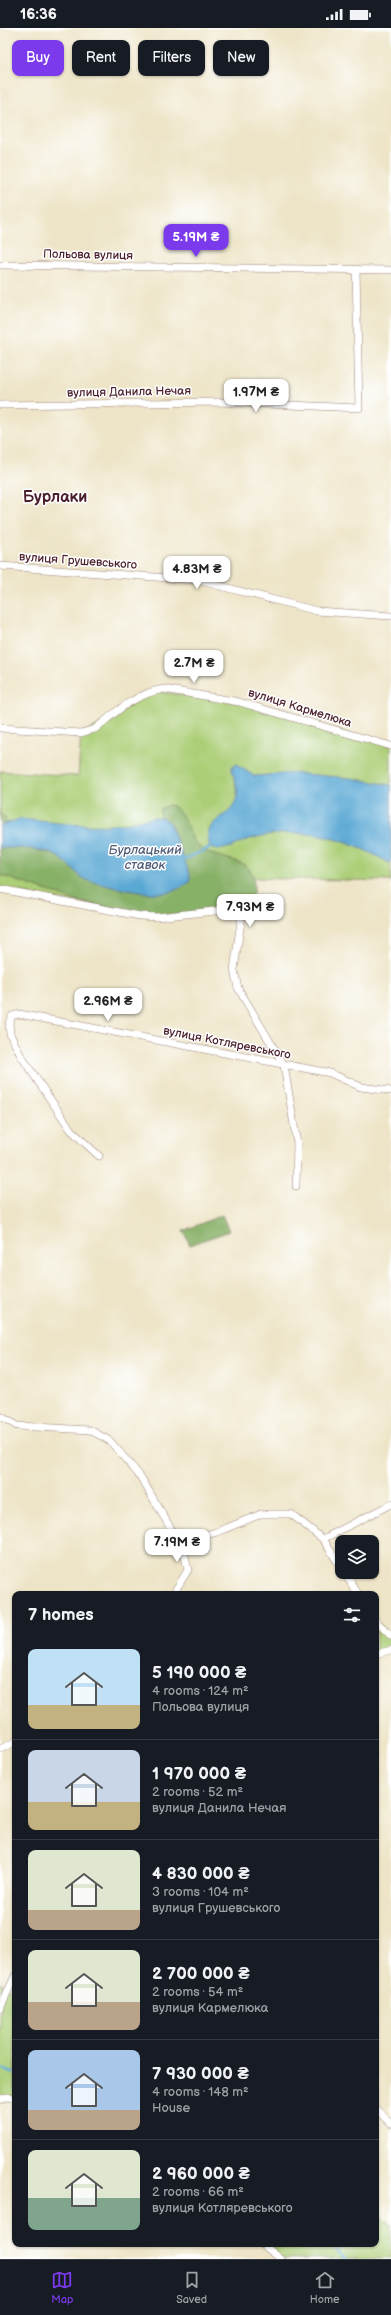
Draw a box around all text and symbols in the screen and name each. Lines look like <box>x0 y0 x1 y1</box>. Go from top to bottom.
text: 16:36 <box>20 5 57 24</box>
chip: Buy <box>12 40 64 76</box>
chip: Rent <box>72 40 130 76</box>
chip: Filters <box>138 40 205 76</box>
chip: New <box>213 40 269 76</box>
pin: 5.19M ₴ <box>159 224 233 258</box>
text: 5.19M ₴ <box>173 229 219 245</box>
street label: Польова вулиця <box>43 247 133 263</box>
pin: 1.97M ₴ <box>219 379 293 413</box>
street label: вулиця Данила Нечая <box>67 383 191 401</box>
text: 1.97M ₴ <box>233 384 279 400</box>
district label: Бурлаки <box>23 488 87 507</box>
street label: вулиця Грушевського <box>18 549 138 573</box>
pin: 4.83M ₴ <box>160 556 234 590</box>
text: 4.83M ₴ <box>172 561 222 577</box>
pin: 2.7M ₴ <box>161 650 227 684</box>
text: 2.7M ₴ <box>173 655 215 671</box>
street label: вулиця Кармелюка <box>246 685 354 731</box>
water label: Бурлацький ставок <box>108 842 182 873</box>
pin: 7.93M ₴ <box>213 894 287 928</box>
text: 7.93M ₴ <box>226 899 274 915</box>
pin: 2.96M ₴ <box>71 988 145 1022</box>
text: 2.96M ₴ <box>83 993 133 1009</box>
street label: вулиця Котляревського <box>162 1023 292 1063</box>
pin: 7.19M ₴ <box>140 1529 214 1563</box>
text: 7.19M ₴ <box>154 1534 200 1550</box>
map controls <box>335 1535 379 1579</box>
button: layers <box>335 1535 379 1579</box>
icon: filters <box>341 1604 363 1626</box>
text: 7 homes <box>28 1605 94 1625</box>
text: 5 190 000 ₴ <box>152 1663 246 1683</box>
icon: home <box>60 1665 108 1713</box>
text: 4 rooms · 124 m² <box>152 1683 249 1699</box>
text: Польова вулиця <box>152 1699 249 1715</box>
text: 1 970 000 ₴ <box>152 1764 246 1784</box>
icon: home <box>60 1766 108 1814</box>
text: 2 rooms · 52 m² <box>152 1784 243 1800</box>
text: вулиця Данила Нечая <box>152 1800 286 1816</box>
text: 4 830 000 ₴ <box>152 1864 250 1884</box>
icon: home <box>60 1866 108 1914</box>
text: 3 rooms · 104 m² <box>152 1884 249 1900</box>
text: вулиця Грушевського <box>152 1900 280 1916</box>
text: 2 700 000 ₴ <box>152 1964 250 1984</box>
icon: home <box>60 1966 108 2014</box>
text: 2 rooms · 54 m² <box>152 1984 243 2000</box>
text: вулиця Кармелюка <box>152 2000 268 2016</box>
text: 7 930 000 ₴ <box>152 2064 249 2084</box>
icon: home <box>60 2066 108 2114</box>
text: 4 rooms · 148 m² <box>152 2084 249 2100</box>
text: House <box>152 2100 190 2116</box>
text: 2 960 000 ₴ <box>152 2164 250 2184</box>
icon: home <box>60 2166 108 2214</box>
text: 2 rooms · 66 m² <box>152 2184 244 2200</box>
text: вулиця Котляревського <box>152 2200 293 2216</box>
tab: Map <box>51 2269 73 2306</box>
tab: Saved <box>176 2269 207 2306</box>
tab: Home <box>310 2269 340 2306</box>

